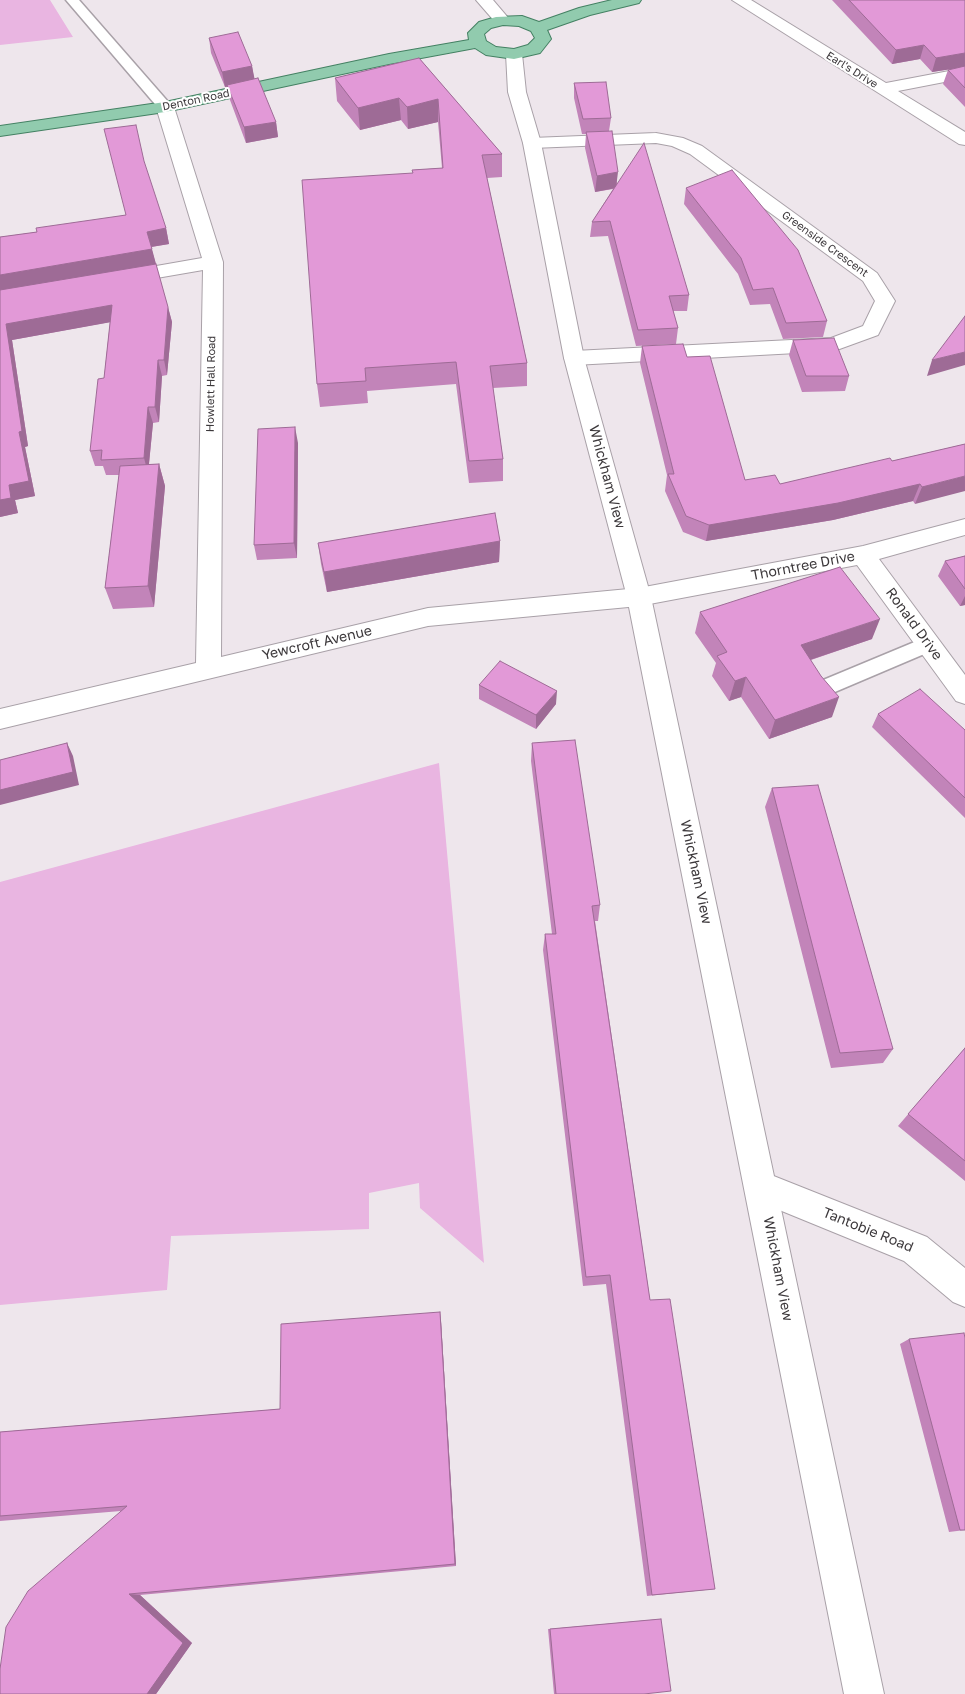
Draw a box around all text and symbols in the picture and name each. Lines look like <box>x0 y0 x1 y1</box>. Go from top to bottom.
street label: Earl's Drive <box>824 49 880 91</box>
street label: Denton Road <box>161 86 231 114</box>
street label: Greenside Crescent <box>779 208 871 280</box>
street label: Howlett Hall Road <box>204 336 218 432</box>
street label: Whickham View <box>585 424 629 530</box>
street label: Thorntree Drive <box>750 548 856 584</box>
street label: Ronald Drive <box>882 585 946 663</box>
street label: Yewcroft Avenue <box>261 622 373 664</box>
street label: Whickham View <box>677 818 715 926</box>
street label: Tantobie Road <box>820 1204 916 1256</box>
street label: Whickham View <box>760 1215 796 1323</box>

